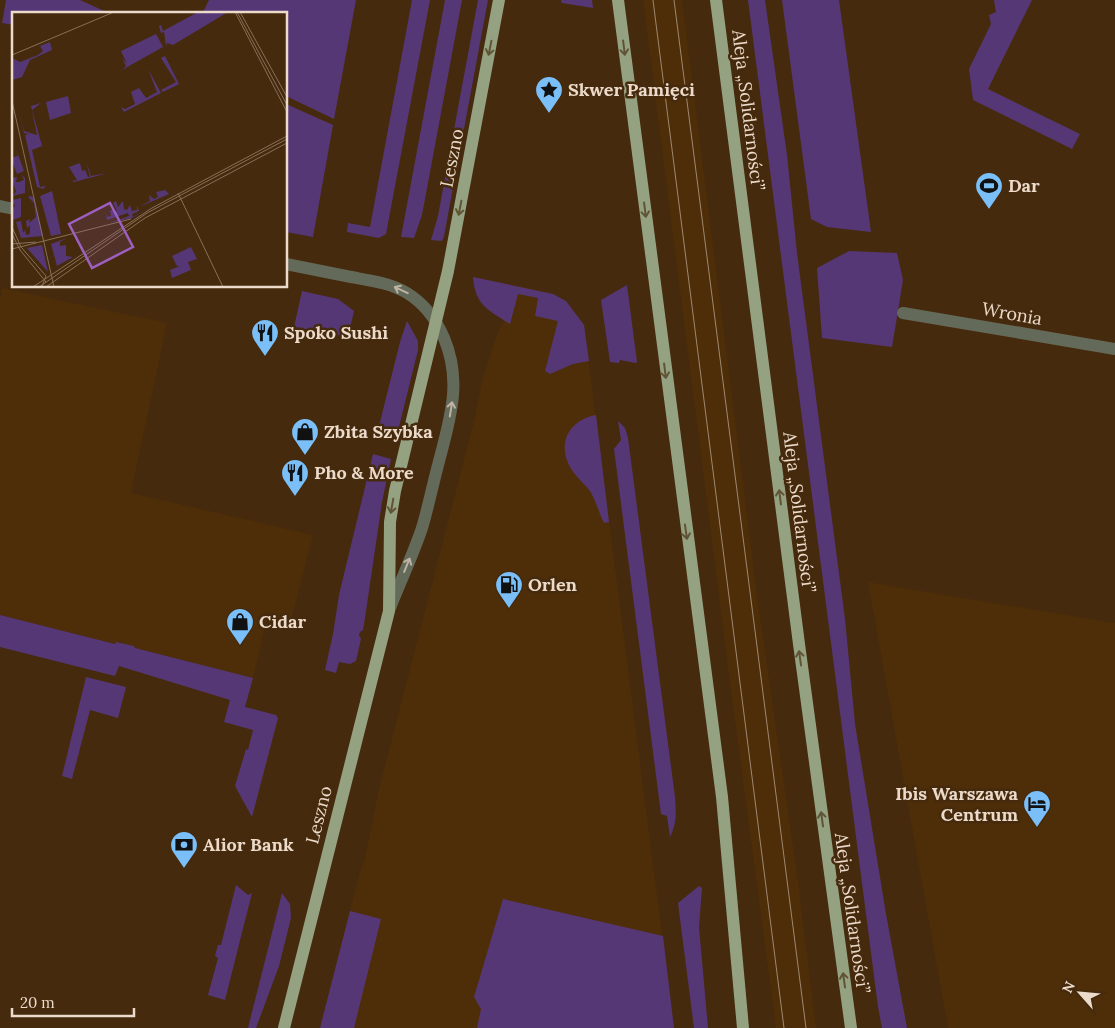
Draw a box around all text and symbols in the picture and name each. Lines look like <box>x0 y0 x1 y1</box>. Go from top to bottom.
inset map <box>12 12 288 288</box>
street label: Aleja „Solidarności” <box>727 27 770 192</box>
one-way arrow <box>485 40 494 56</box>
one-way arrow <box>619 40 629 56</box>
place icon: Skwer Pamięci <box>534 75 564 114</box>
place label: Skwer Pamięci <box>568 78 695 101</box>
street label: Leszno <box>435 127 468 189</box>
sports icon: Dar <box>974 171 1004 210</box>
place label: Dar <box>1008 174 1040 197</box>
one-way arrow <box>455 199 465 215</box>
one-way arrow <box>640 201 650 217</box>
one-way arrow <box>393 285 408 295</box>
street label: Wronia <box>980 297 1044 330</box>
restaurant icon: Spoko Sushi <box>250 318 280 357</box>
place label: Spoko Sushi <box>284 321 388 344</box>
one-way arrow <box>660 362 670 378</box>
one-way arrow <box>446 402 456 418</box>
shop icon: Zbita Szybka <box>290 417 320 456</box>
place label: Zbita Szybka <box>324 420 433 443</box>
street label: Aleja „Solidarności” <box>778 429 821 594</box>
restaurant icon: Pho & More <box>280 458 310 497</box>
place label: Pho & More <box>314 461 414 484</box>
one-way arrow <box>775 489 785 505</box>
one-way arrow <box>387 498 397 514</box>
one-way arrow <box>681 524 691 540</box>
one-way arrow <box>403 558 412 573</box>
fuel station icon: Orlen <box>494 570 524 609</box>
place label: Orlen <box>528 573 578 596</box>
shop icon: Cidar <box>225 607 255 646</box>
place label: Cidar <box>259 610 306 633</box>
one-way arrow <box>795 650 805 666</box>
place label: Ibis Warszawa Centrum <box>895 782 1019 826</box>
street label: Leszno <box>300 783 337 846</box>
hotel icon: Ibis Warszawa Centrum <box>1022 789 1052 828</box>
one-way arrow <box>817 811 827 827</box>
bank icon: Alior Bank <box>169 830 199 869</box>
street label: Aleja „Solidarności” <box>830 830 875 995</box>
place label: Alior Bank <box>203 833 294 856</box>
north arrow <box>1055 968 1105 1018</box>
one-way arrow <box>839 972 849 988</box>
text: N <box>1058 978 1079 996</box>
scale bar <box>12 986 135 1018</box>
text: 20 m <box>20 993 55 1012</box>

